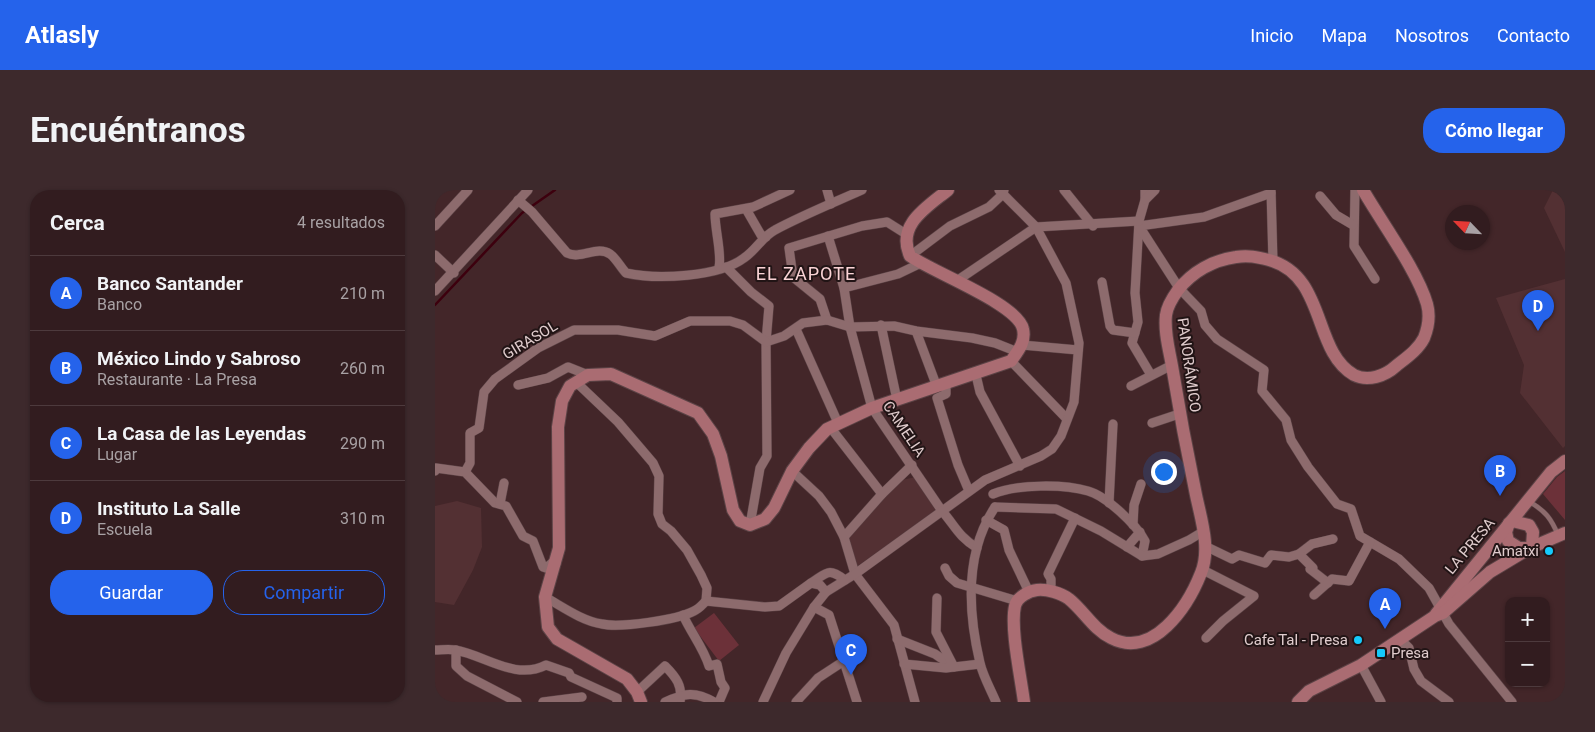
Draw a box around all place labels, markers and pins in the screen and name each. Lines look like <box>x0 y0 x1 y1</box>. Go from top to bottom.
pin: D <box>1522 290 1554 331</box>
pin: B <box>1484 455 1516 496</box>
place label: Amatxi <box>1492 542 1539 560</box>
marker: Amatxi <box>1543 545 1555 557</box>
pin: A <box>1369 588 1401 629</box>
place label: Cafe Tal - Presa <box>1244 631 1348 649</box>
pin: C <box>835 634 867 675</box>
marker: Cafe Tal - Presa <box>1352 634 1364 646</box>
place label: Presa <box>1391 644 1429 662</box>
marker: Presa <box>1375 647 1387 659</box>

